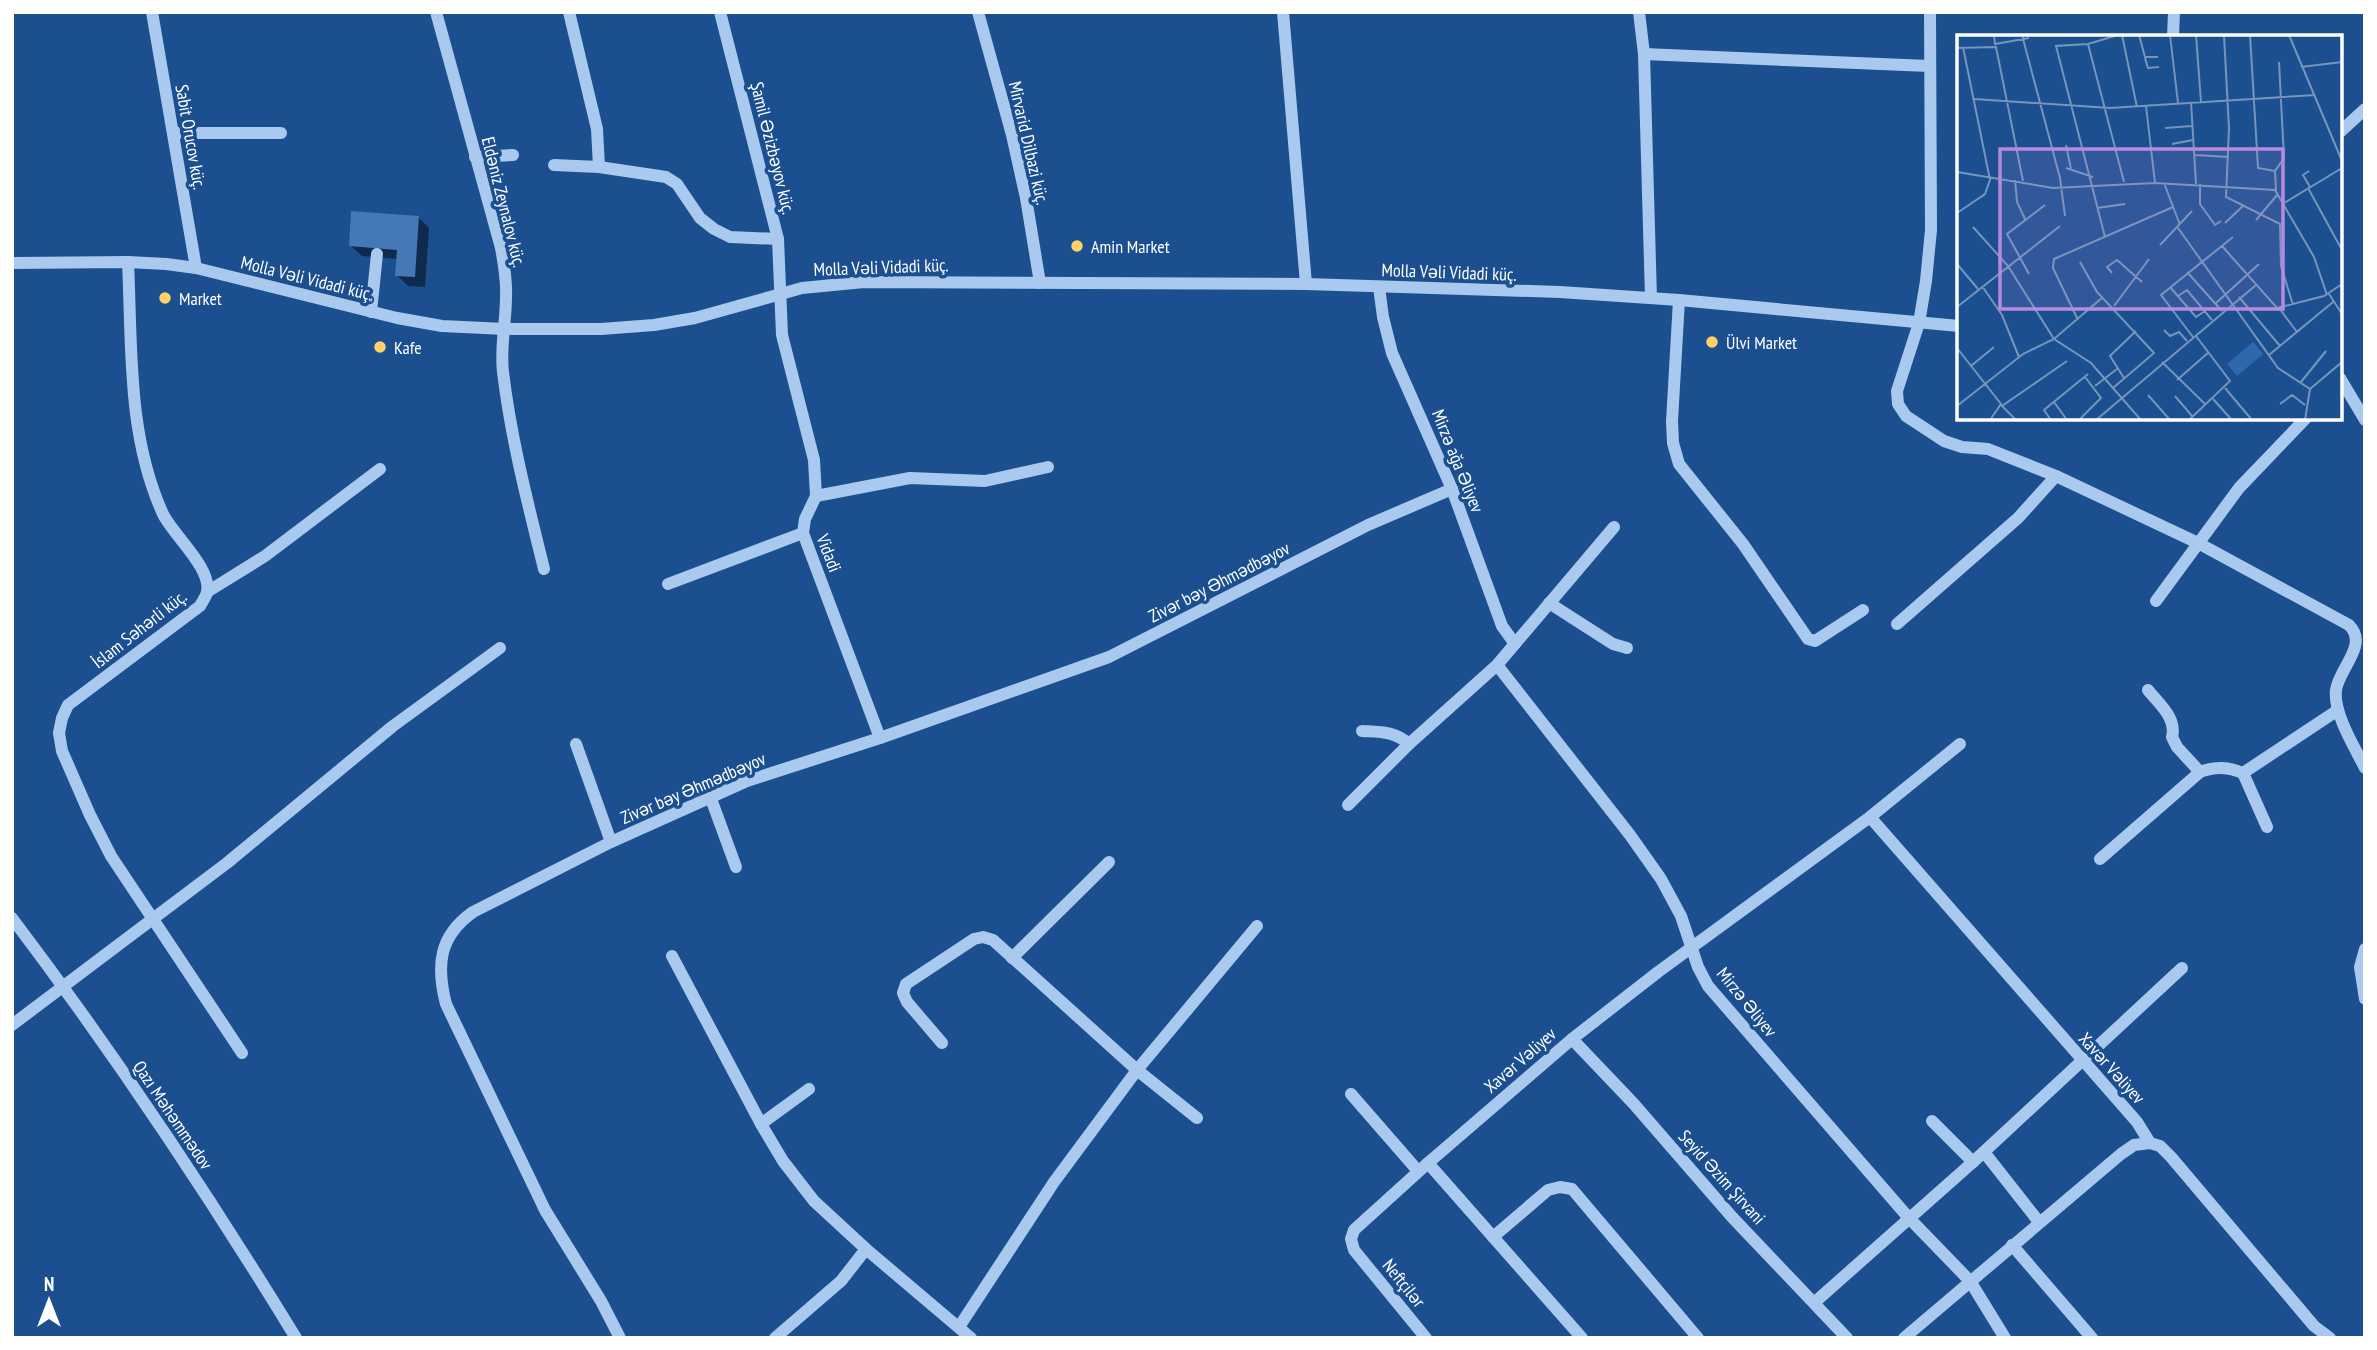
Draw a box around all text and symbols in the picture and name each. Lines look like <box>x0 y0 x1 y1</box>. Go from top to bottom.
inset map <box>1957 35 2342 420</box>
street label: Şamil Əzizbəyov küç. <box>745 79 801 217</box>
street label: Mirvarid Dilbazi küç. <box>1004 79 1054 207</box>
street label: Sabit Orucov küç. <box>170 83 212 191</box>
street label: Eldəniz Zeynalov küç. <box>477 134 531 270</box>
place label: Amin Market <box>1091 235 1170 258</box>
marker: Amin Market <box>1069 238 1085 254</box>
street label: Molla Vəli Vidadi küç. <box>239 250 375 306</box>
street label: Molla Vəli Vidadi küç. <box>813 253 949 281</box>
street label: Molla Vəli Vidadi küç. <box>1381 258 1517 286</box>
place label: Market <box>179 287 222 310</box>
marker: Market <box>157 290 173 306</box>
place label: Ülvi Market <box>1726 331 1797 354</box>
marker: Ülvi Market <box>1704 334 1720 350</box>
place label: Kafe <box>394 336 422 359</box>
marker: Kafe <box>372 339 388 355</box>
street label: Mirzə ağa Əliyev <box>1427 406 1489 516</box>
street label: Vidadi <box>811 530 847 575</box>
street label: Zivər bəy Əhmədbəyov <box>1144 536 1294 628</box>
street label: İslam Səhərli küç. <box>87 585 191 673</box>
street label: Zivər bəy Əhmədbəyov <box>617 747 769 829</box>
street label: Mirzə Əliyev <box>1712 962 1782 1042</box>
street label: Xavər Vəliyev <box>1479 1022 1561 1098</box>
street label: Xavər Vəliyev <box>2074 1027 2150 1109</box>
street label: Qazı Məhəmmədov <box>128 1056 218 1174</box>
street label: Seyid Əzim Şirvani <box>1674 1125 1770 1229</box>
street label: Neftçilər <box>1378 1254 1431 1312</box>
north arrow <box>14 1266 84 1336</box>
text: N <box>44 1272 54 1296</box>

